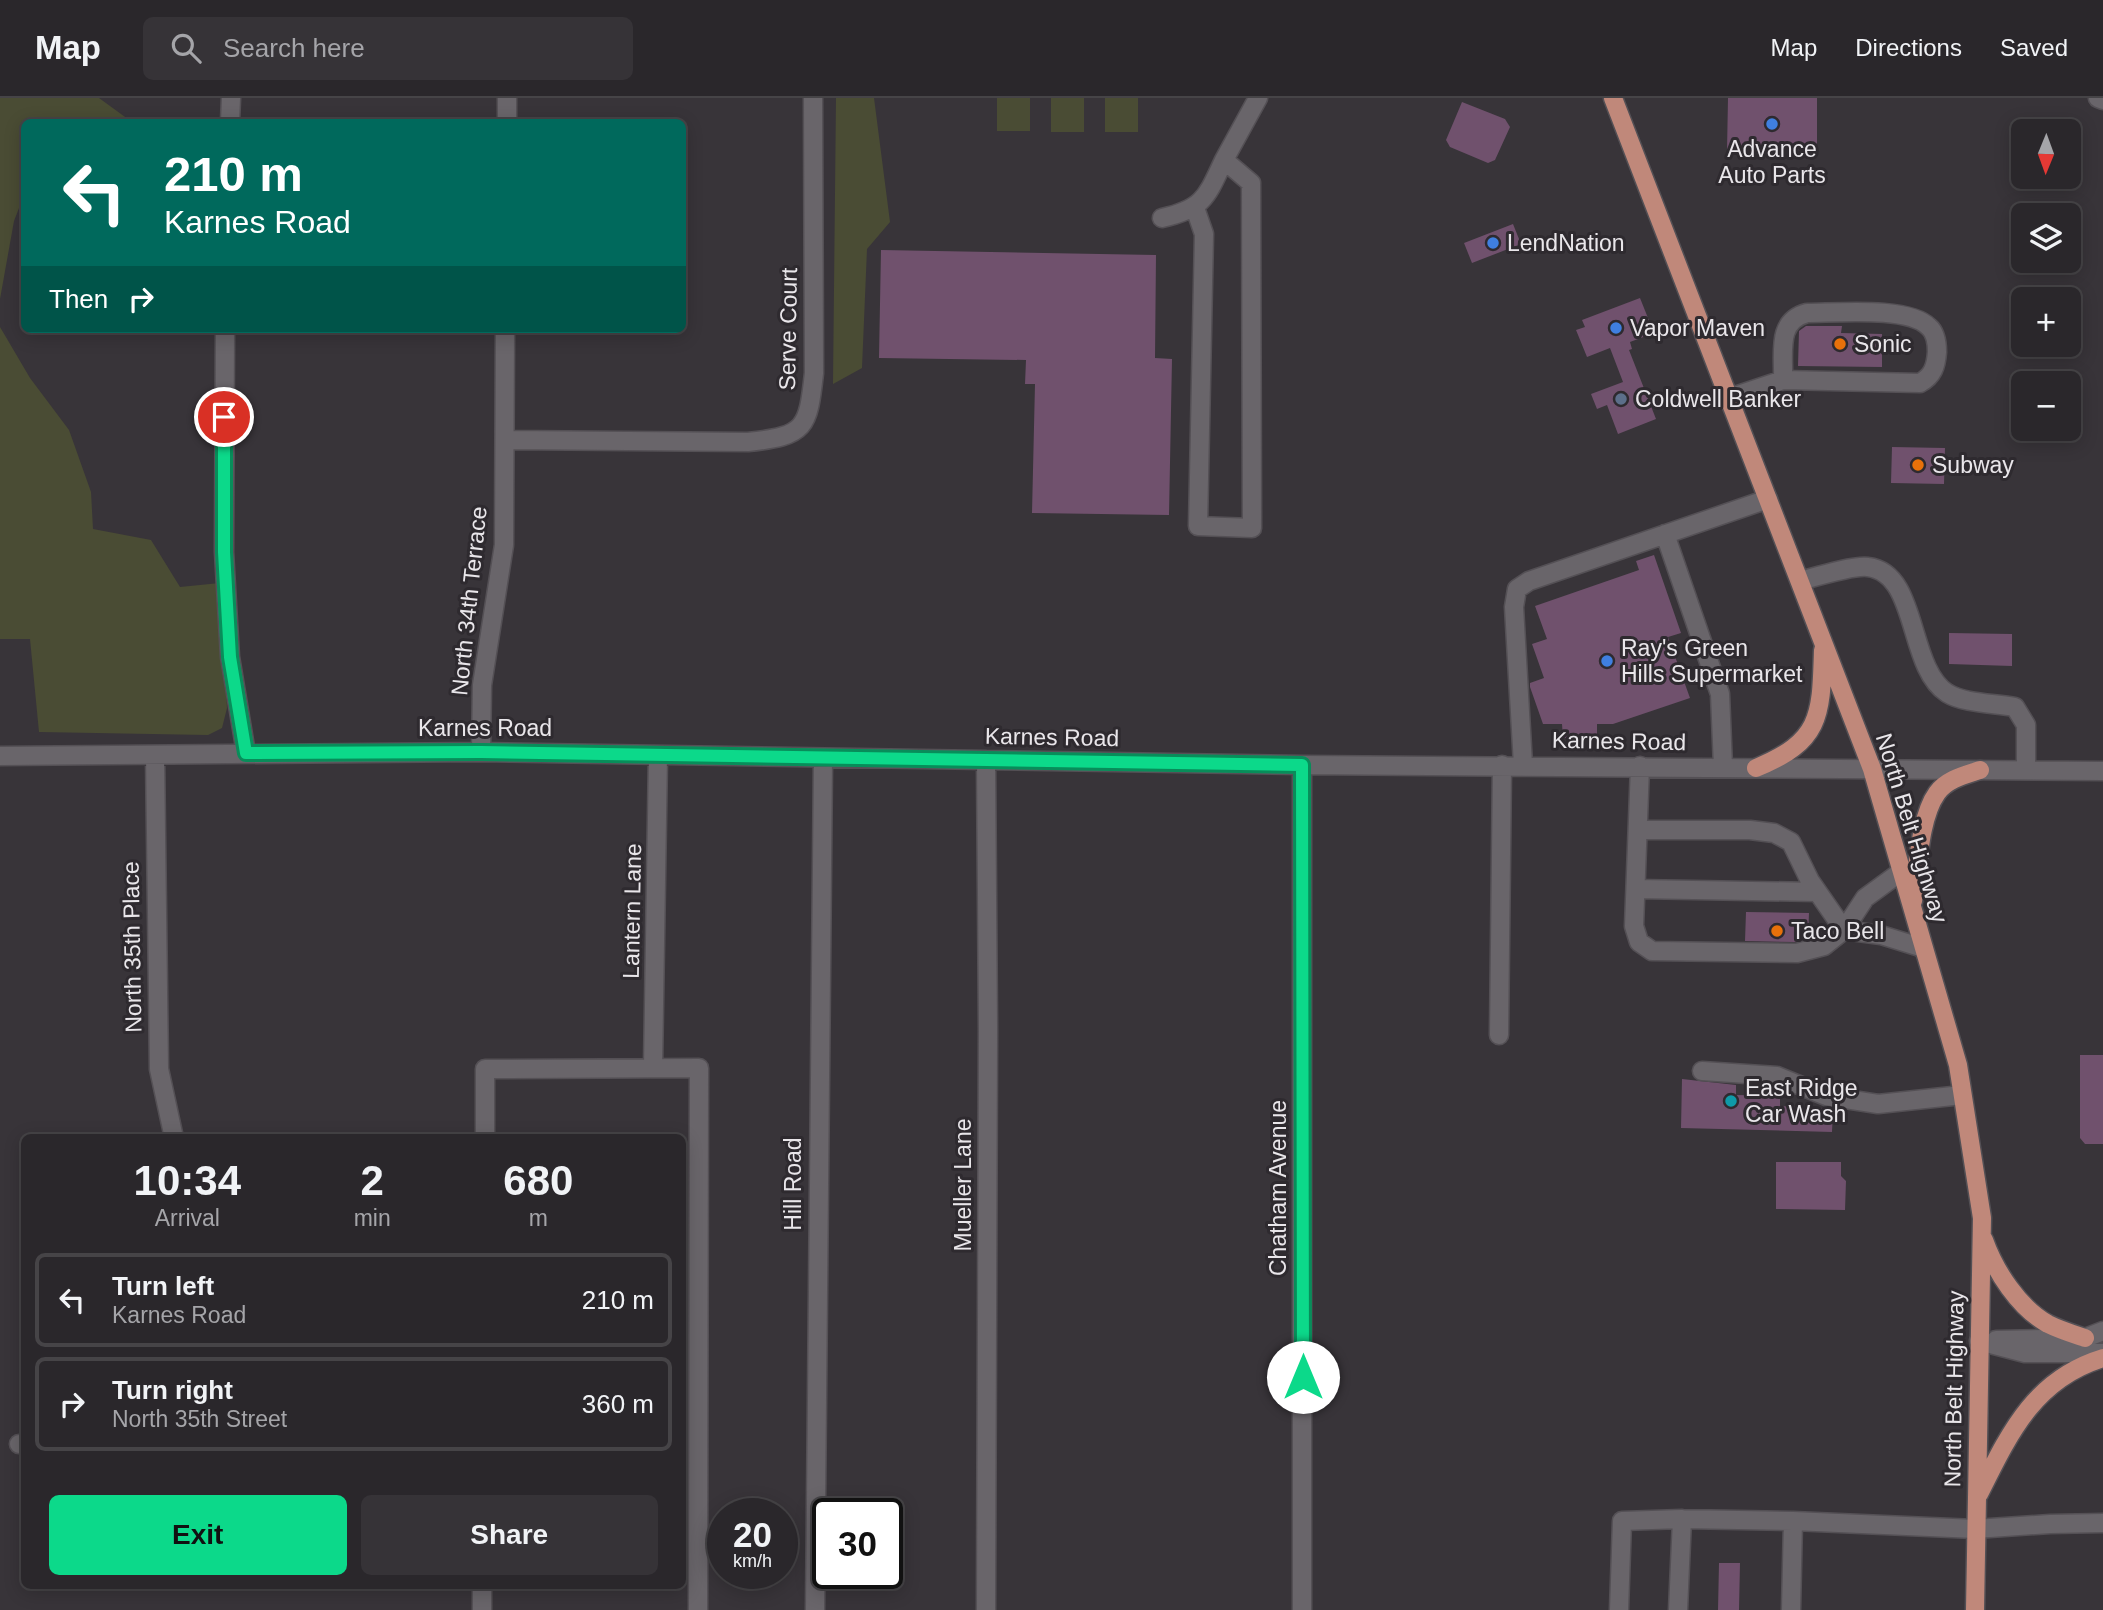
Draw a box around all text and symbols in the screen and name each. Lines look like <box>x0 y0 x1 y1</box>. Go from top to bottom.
search box <box>143 17 633 80</box>
text: Map <box>35 29 101 66</box>
icon: search <box>167 29 205 67</box>
text: Search here <box>223 33 365 63</box>
text: Map <box>1771 34 1817 61</box>
text: Directions <box>1855 34 1962 61</box>
text: Saved <box>2000 34 2068 61</box>
marker: Advance Auto Parts <box>1764 116 1780 132</box>
north arrow <box>2011 119 2081 189</box>
map controls <box>2011 119 2081 441</box>
place label: Advance Auto Parts <box>1718 136 1826 188</box>
icon: left <box>49 147 140 238</box>
text: 210 m <box>164 147 303 201</box>
button: layers <box>2011 203 2081 273</box>
text: Karnes Road <box>164 204 351 240</box>
place label: LendNation <box>1507 230 1625 256</box>
marker: LendNation <box>1485 235 1501 251</box>
street label: Serve Court <box>774 267 802 391</box>
icon: right <box>122 280 160 318</box>
text: Then <box>49 284 108 314</box>
button: + <box>2011 287 2081 357</box>
place label: Vapor Maven <box>1630 315 1765 341</box>
marker: Vapor Maven <box>1608 320 1624 336</box>
place label: Sonic <box>1854 331 1912 357</box>
marker: Sonic <box>1832 336 1848 352</box>
button: − <box>2011 371 2081 441</box>
place label: Coldwell Banker <box>1635 386 1802 412</box>
pin <box>194 387 254 447</box>
marker: Coldwell Banker <box>1613 391 1629 407</box>
icon: arrive <box>205 398 243 436</box>
place label: Subway <box>1932 452 2014 478</box>
marker: Subway <box>1910 457 1926 473</box>
street label: North 34th Terrace <box>446 505 492 697</box>
place label: Ray's Green Hills Supermarket <box>1621 635 1803 687</box>
marker: Ray's Green Hills Supermarket <box>1599 653 1615 669</box>
street label: Karnes Road <box>418 715 552 741</box>
street label: Karnes Road <box>985 723 1119 751</box>
street label: Karnes Road <box>1552 727 1686 755</box>
street label: North Belt Highway <box>1871 730 1953 926</box>
street label: Lantern Lane <box>618 843 646 979</box>
street label: North 35th Place <box>118 861 146 1033</box>
place label: Taco Bell <box>1791 918 1884 944</box>
marker: Taco Bell <box>1769 923 1785 939</box>
place label: East Ridge Car Wash <box>1745 1075 1858 1127</box>
marker: East Ridge Car Wash <box>1723 1093 1739 1109</box>
street label: Chatham Avenue <box>1265 1100 1291 1276</box>
street label: Mueller Lane <box>950 1119 976 1251</box>
street label: Hill Road <box>780 1137 806 1231</box>
text: 10:34 <box>134 1157 241 1204</box>
text: 2 <box>360 1157 384 1204</box>
text: 680 <box>503 1157 573 1204</box>
text: Arrival <box>155 1205 220 1231</box>
text: min <box>354 1205 391 1231</box>
text: m <box>529 1205 548 1231</box>
text: Turn left <box>112 1271 214 1301</box>
icon: left <box>53 1281 91 1319</box>
text: 210 m <box>582 1285 654 1315</box>
street label: North Belt Highway <box>1939 1290 1969 1488</box>
text: Karnes Road <box>112 1302 246 1328</box>
position arrow <box>1266 1340 1340 1414</box>
text: Turn right <box>112 1375 233 1405</box>
icon: right <box>53 1385 91 1423</box>
text: 360 m <box>582 1389 654 1419</box>
text: North 35th Street <box>112 1406 287 1432</box>
button: Exit <box>49 1495 347 1575</box>
button: Share <box>361 1495 658 1575</box>
speed limit sign: 30 <box>812 1498 903 1589</box>
text: 20 <box>733 1515 772 1554</box>
text: km/h <box>733 1551 772 1571</box>

